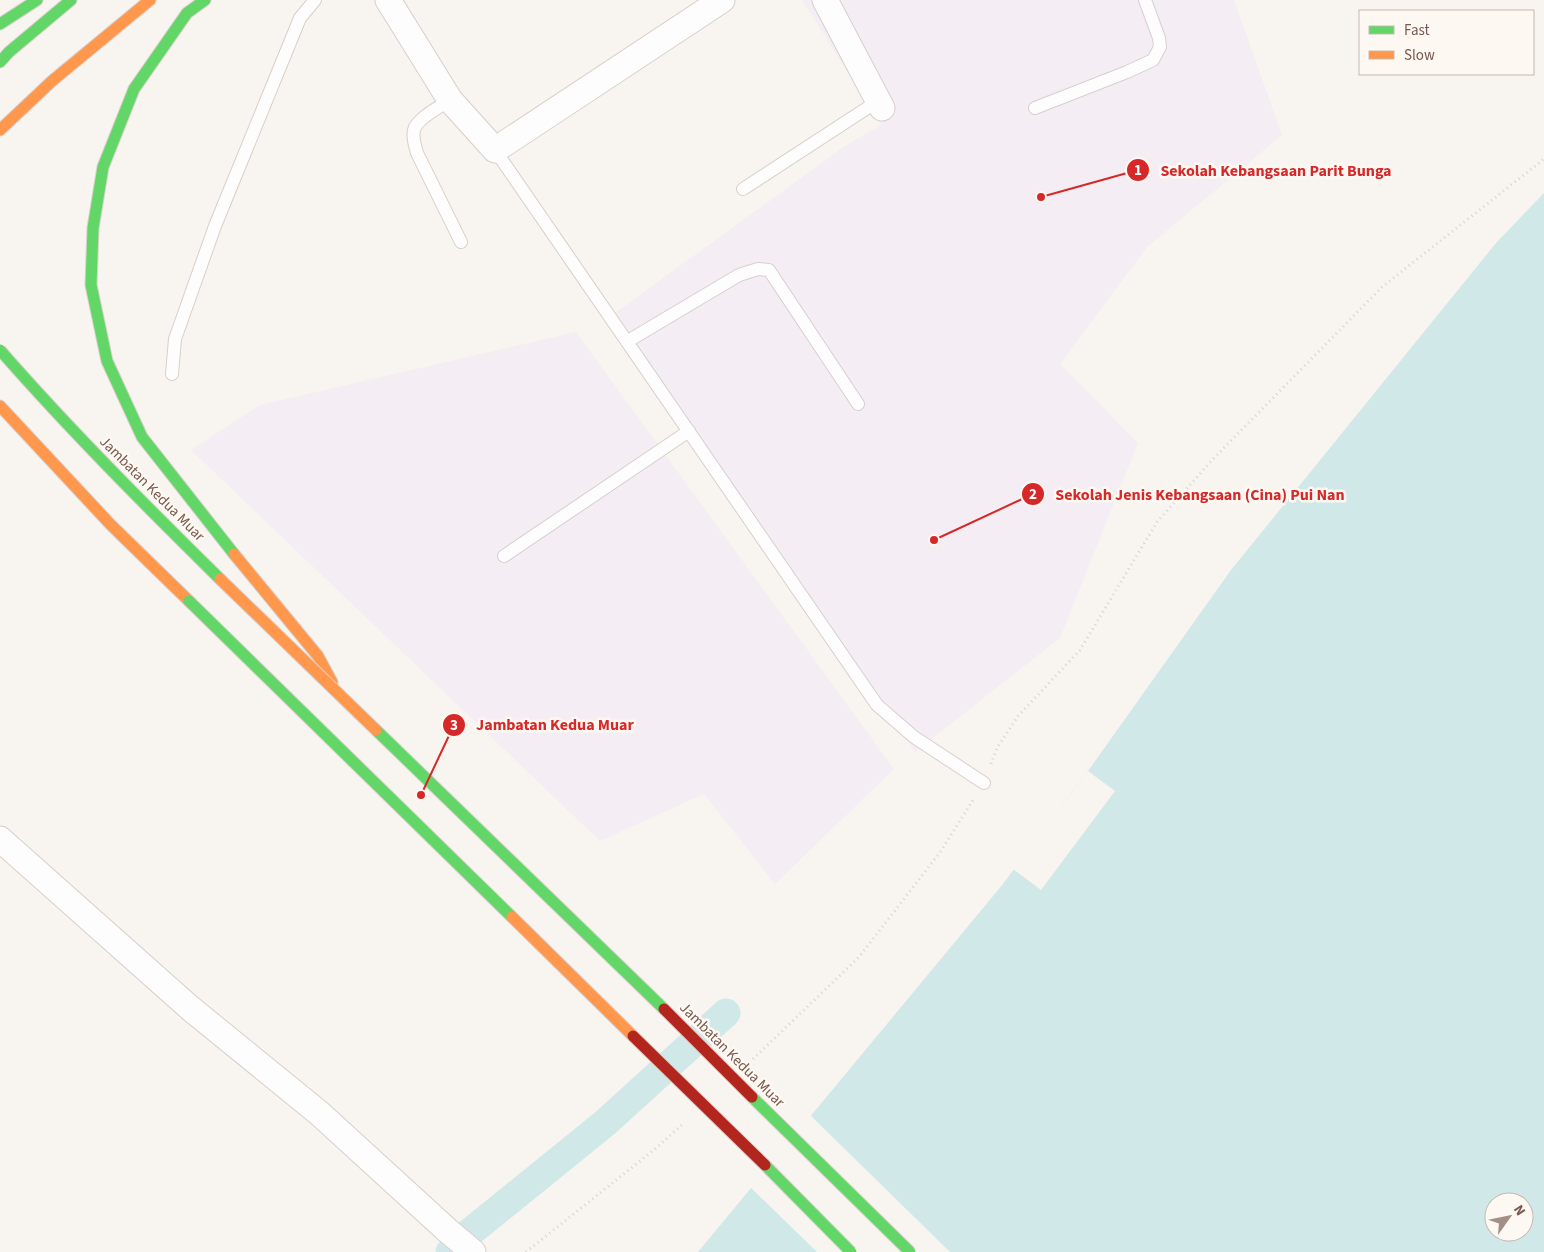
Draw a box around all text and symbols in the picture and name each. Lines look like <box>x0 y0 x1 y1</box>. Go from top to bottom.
legend <box>1359 10 1534 75</box>
text: Fast <box>1404 20 1430 41</box>
text: Slow <box>1404 45 1435 66</box>
callout: Sekolah Kebangsaan Parit Bunga <box>1126 155 1402 186</box>
text: 1 <box>1134 160 1142 181</box>
text: Sekolah Kebangsaan Parit Bunga <box>1160 160 1392 182</box>
street label: Jambatan Kedua Muar <box>95 432 210 547</box>
callout: Sekolah Jenis Kebangsaan (Cina) Pui Nan <box>1020 478 1354 509</box>
text: 2 <box>1029 484 1037 505</box>
text: Sekolah Jenis Kebangsaan (Cina) Pui Nan <box>1055 484 1345 506</box>
callout: Jambatan Kedua Muar <box>441 709 644 740</box>
text: Jambatan Kedua Muar <box>476 714 635 736</box>
text: 3 <box>450 715 458 736</box>
street label: Jambatan Kedua Muar <box>675 998 790 1113</box>
north arrow <box>1484 1192 1534 1242</box>
text: N <box>1508 1201 1530 1220</box>

